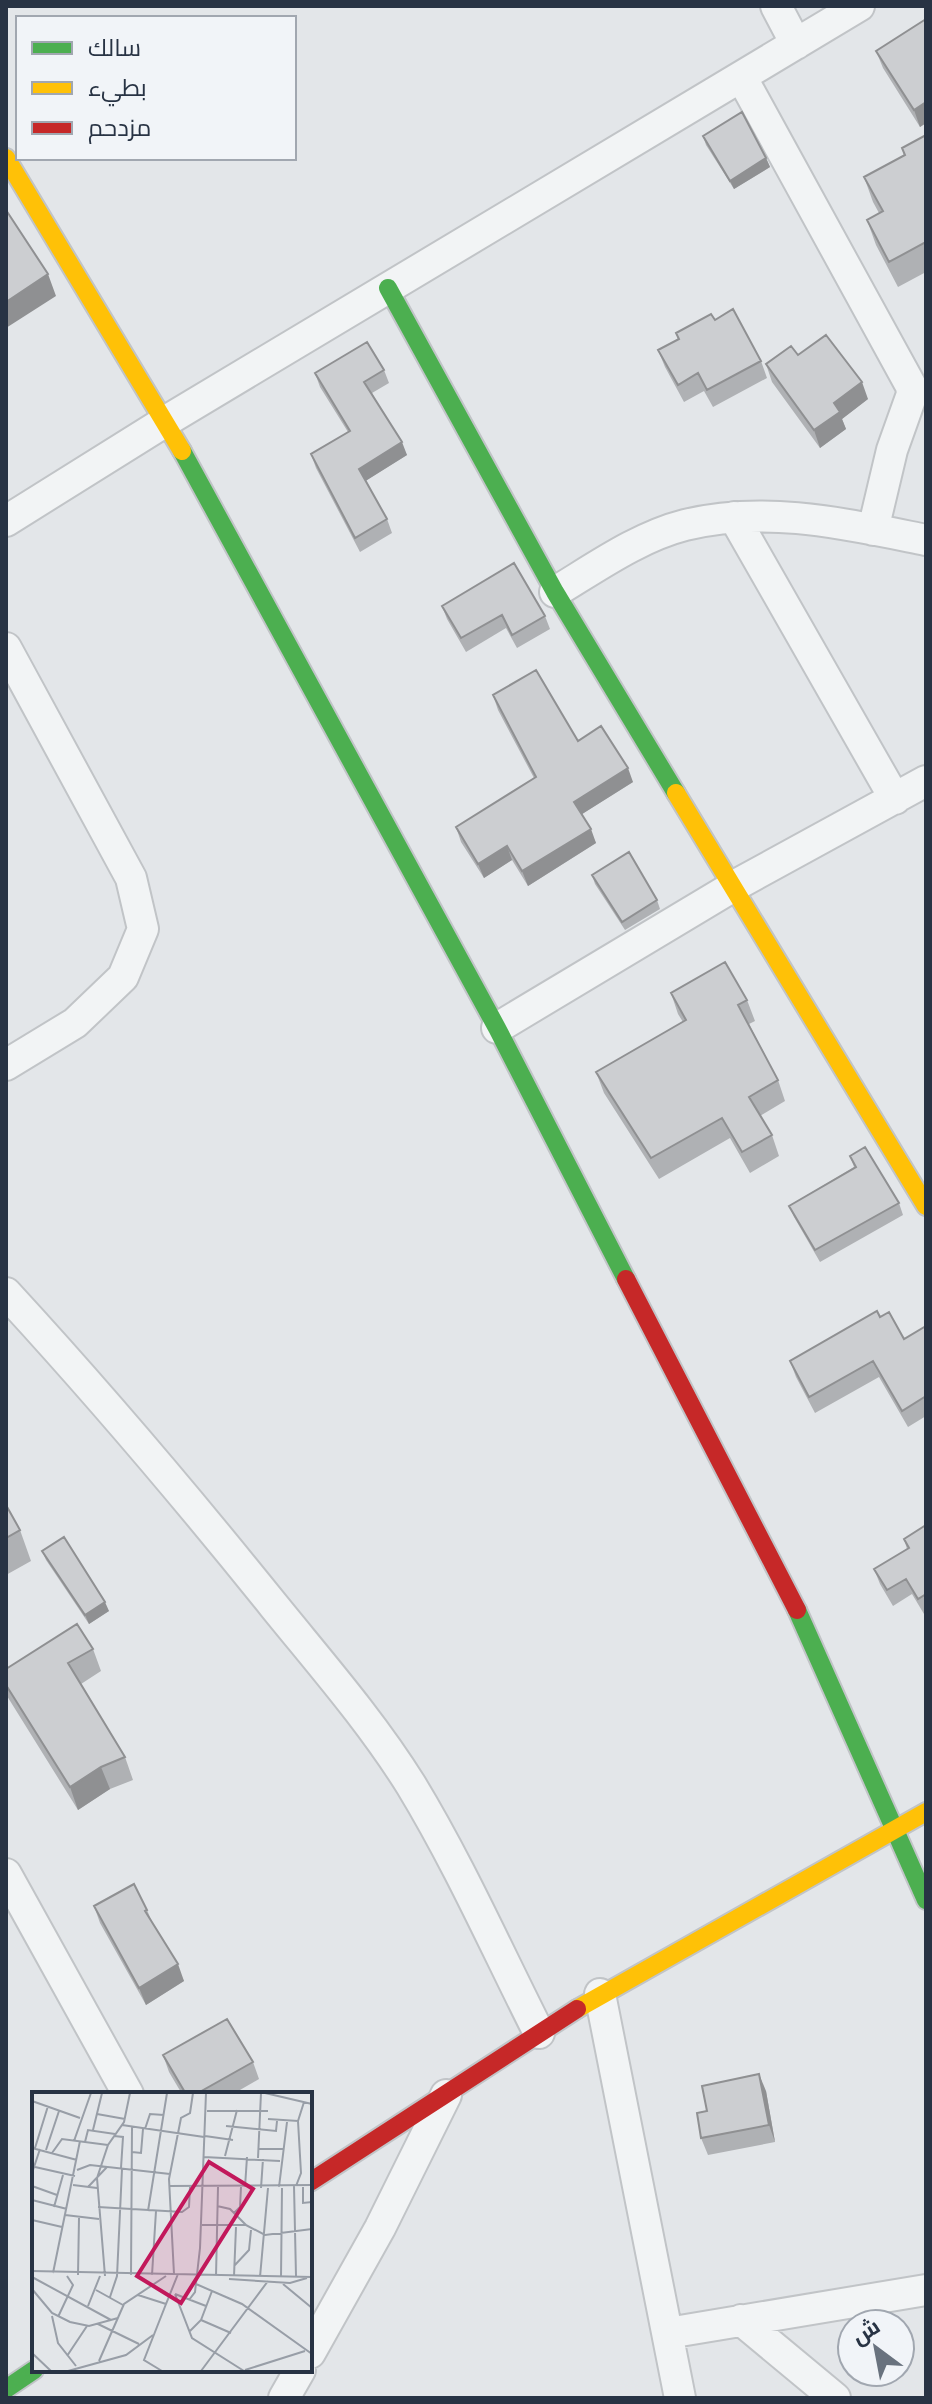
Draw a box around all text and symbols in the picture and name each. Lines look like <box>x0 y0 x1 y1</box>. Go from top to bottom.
legend <box>16 16 296 160</box>
text: سالك <box>88 34 141 62</box>
text: بطيء <box>88 74 147 107</box>
text: مزدحم <box>88 114 151 144</box>
inset map <box>32 2092 312 2372</box>
north arrow <box>836 2308 916 2388</box>
text: ش <box>847 2313 885 2350</box>

